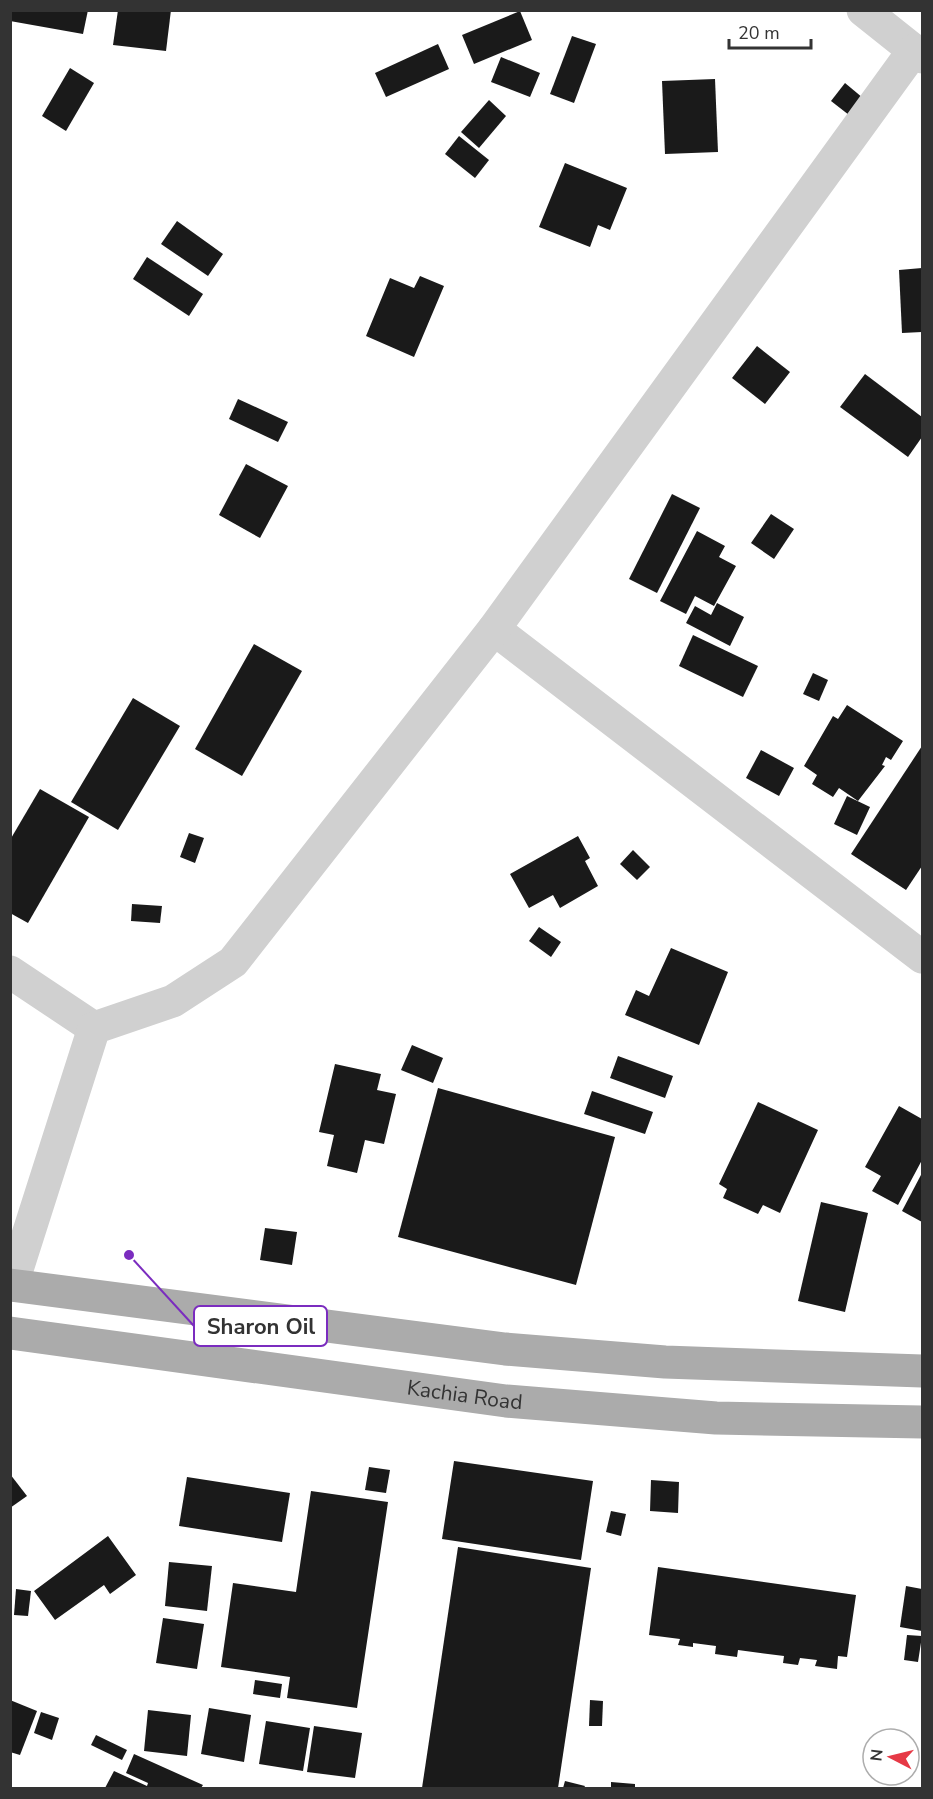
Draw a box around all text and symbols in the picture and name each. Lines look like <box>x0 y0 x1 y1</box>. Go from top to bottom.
scale bar <box>729 12 812 50</box>
text: 20 m <box>738 21 780 45</box>
callout: Sharon Oil <box>194 1306 327 1346</box>
text: Sharon Oil <box>207 1312 315 1342</box>
street label: Kachia Road <box>405 1374 524 1416</box>
north arrow <box>861 1727 921 1787</box>
text: N <box>865 1748 889 1763</box>

